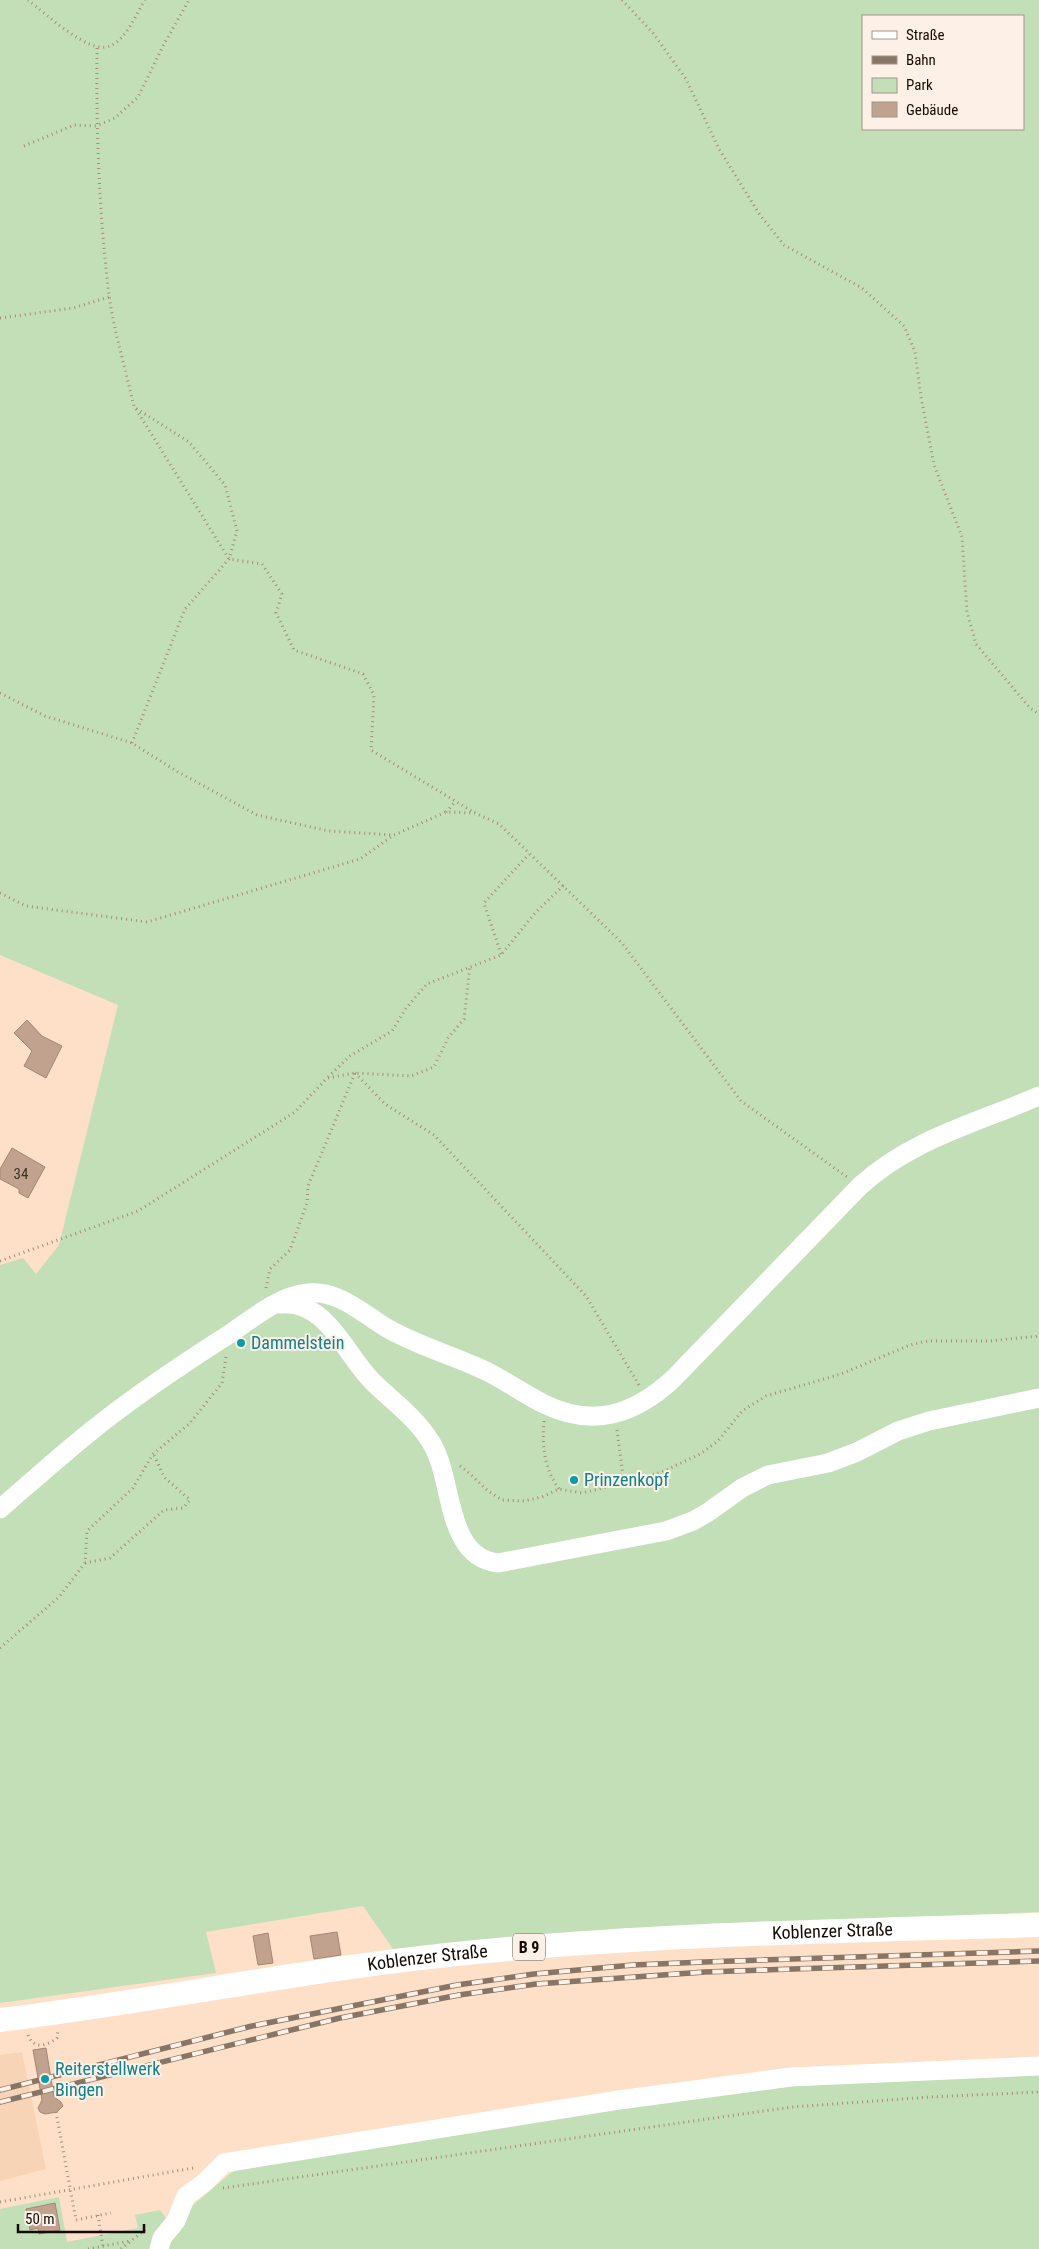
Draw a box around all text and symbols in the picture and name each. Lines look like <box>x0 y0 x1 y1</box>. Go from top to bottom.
legend <box>862 15 1024 130</box>
text: Straße <box>906 26 945 44</box>
text: Bahn <box>906 51 936 69</box>
text: Park <box>906 76 933 94</box>
text: Gebäude <box>906 101 958 119</box>
house number: 34 <box>14 1165 28 1183</box>
place label: Dammelstein <box>251 1332 344 1353</box>
marker: Dammelstein <box>235 1337 247 1349</box>
place label: Prinzenkopf <box>584 1469 669 1490</box>
marker: Prinzenkopf <box>568 1474 580 1486</box>
street label: Koblenzer Straße <box>772 1918 893 1943</box>
road number: B 9 <box>513 1934 545 1960</box>
street label: Koblenzer Straße <box>366 1940 488 1975</box>
place label: Reiterstellwerk Bingen <box>55 2058 160 2100</box>
marker: Reiterstellwerk Bingen <box>39 2073 51 2085</box>
scale bar <box>18 2202 144 2234</box>
text: 50 m <box>25 2210 55 2228</box>

